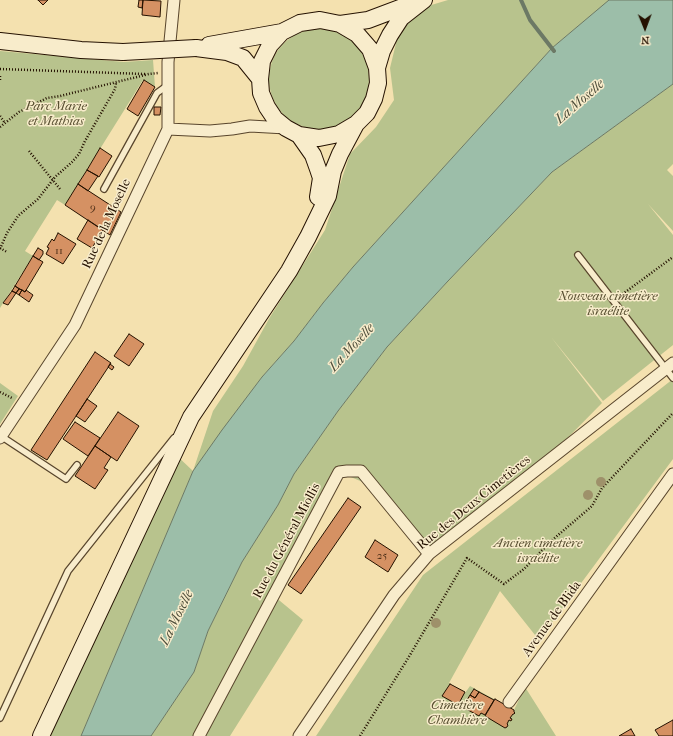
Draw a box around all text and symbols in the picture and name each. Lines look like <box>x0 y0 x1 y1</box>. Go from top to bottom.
north arrow <box>625 8 665 48</box>
text: N <box>641 34 650 47</box>
water label: La Moselle <box>552 76 608 128</box>
park label: Parc Marie et Mathias <box>25 99 87 130</box>
street label: Rue de la Moselle <box>79 177 135 271</box>
house number: 9 <box>90 201 96 215</box>
house number: 11 <box>55 244 63 258</box>
park label: Nouveau cimetière israélite <box>559 289 657 320</box>
water label: La Moselle <box>325 320 379 376</box>
street label: Rue des Deux Cimetières <box>414 452 534 554</box>
street label: Rue du Général Miollis <box>250 481 324 601</box>
park label: Ancien cimetière israélite <box>494 536 582 567</box>
house number: 25 <box>377 549 387 563</box>
street label: Avenue de Blida <box>519 578 585 660</box>
water label: La Moselle <box>156 587 198 649</box>
park label: Cimetière Chambière <box>428 698 486 729</box>

